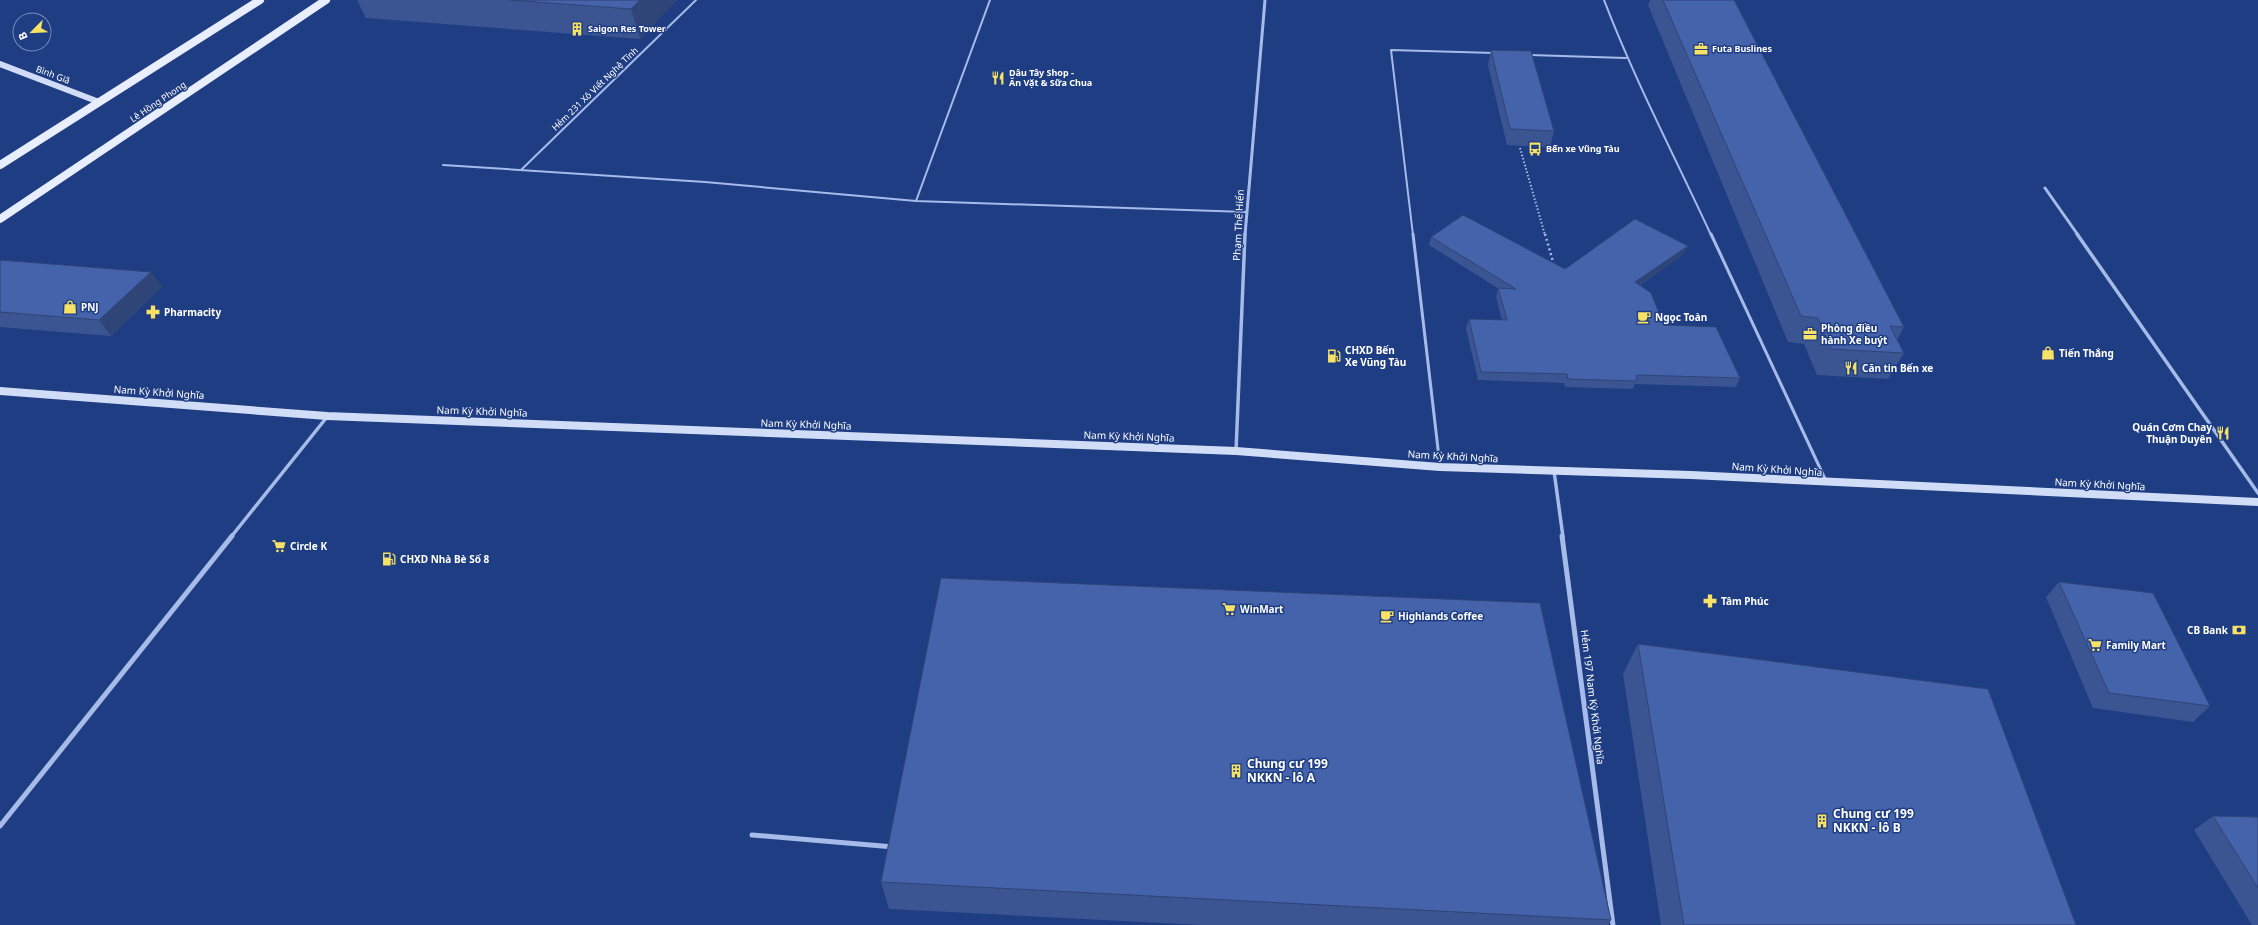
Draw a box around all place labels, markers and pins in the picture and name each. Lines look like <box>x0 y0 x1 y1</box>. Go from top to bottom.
building icon: Saigon Res Tower <box>569 21 585 37</box>
place label: Saigon Res Tower <box>588 22 666 35</box>
office icon: Futa Buslines <box>1693 41 1709 57</box>
place label: Futa Buslines <box>1712 42 1772 55</box>
place label: Dâu Tây Shop - Ăn Vặt & Sữa Chua <box>1009 66 1092 89</box>
restaurant icon: Dâu Tây Shop - Ăn Vặt & Sữa Chua <box>990 70 1006 86</box>
bus stop icon: Bến xe Vũng Tàu <box>1527 141 1543 157</box>
place label: Bến xe Vũng Tàu <box>1546 142 1620 155</box>
shop icon: PNJ <box>62 299 78 315</box>
place label: PNJ <box>81 300 99 314</box>
pharmacy icon: Pharmacity <box>145 304 161 320</box>
place label: Pharmacity <box>164 305 221 319</box>
cafe icon: Ngọc Toàn <box>1636 309 1652 325</box>
place label: Ngọc Toàn <box>1655 310 1707 324</box>
place label: Phòng điều hành Xe buýt <box>1821 321 1888 347</box>
office icon: Phòng điều hành Xe buýt <box>1802 326 1818 342</box>
place label: CHXD Bến Xe Vũng Tàu <box>1345 343 1406 369</box>
shop icon: Tiến Thắng <box>2040 345 2056 361</box>
place label: Tiến Thắng <box>2059 346 2114 360</box>
fuel station icon: CHXD Bến Xe Vũng Tàu <box>1326 348 1342 364</box>
restaurant icon: Căn tin Bến xe <box>1843 360 1859 376</box>
place label: Căn tin Bến xe <box>1862 361 1933 375</box>
place label: Quán Cơm Chay Thuận Duyên <box>2132 420 2212 446</box>
restaurant icon: Quán Cơm Chay Thuận Duyên <box>2215 425 2231 441</box>
supermarket icon: Circle K <box>271 538 287 554</box>
place label: Circle K <box>290 539 327 553</box>
fuel station icon: CHXD Nhà Bè Số 8 <box>381 551 397 567</box>
place label: CHXD Nhà Bè Số 8 <box>400 552 489 566</box>
pharmacy icon: Tâm Phúc <box>1702 593 1718 609</box>
place label: Tâm Phúc <box>1721 594 1769 608</box>
supermarket icon: WinMart <box>1221 601 1237 617</box>
place label: WinMart <box>1240 602 1284 616</box>
cafe icon: Highlands Coffee <box>1379 608 1395 624</box>
place label: Highlands Coffee <box>1398 609 1483 623</box>
bank icon: CB Bank <box>2231 622 2247 638</box>
place label: CB Bank <box>2187 623 2229 637</box>
supermarket icon: Family Mart <box>2087 637 2103 653</box>
place label: Family Mart <box>2106 638 2166 652</box>
place label: Chung cư 199 NKKN - lô A <box>1247 755 1328 786</box>
building icon: Chung cư 199 NKKN - lô A <box>1228 763 1244 779</box>
place label: Chung cư 199 NKKN - lô B <box>1833 805 1914 836</box>
building icon: Chung cư 199 NKKN - lô B <box>1814 813 1830 829</box>

